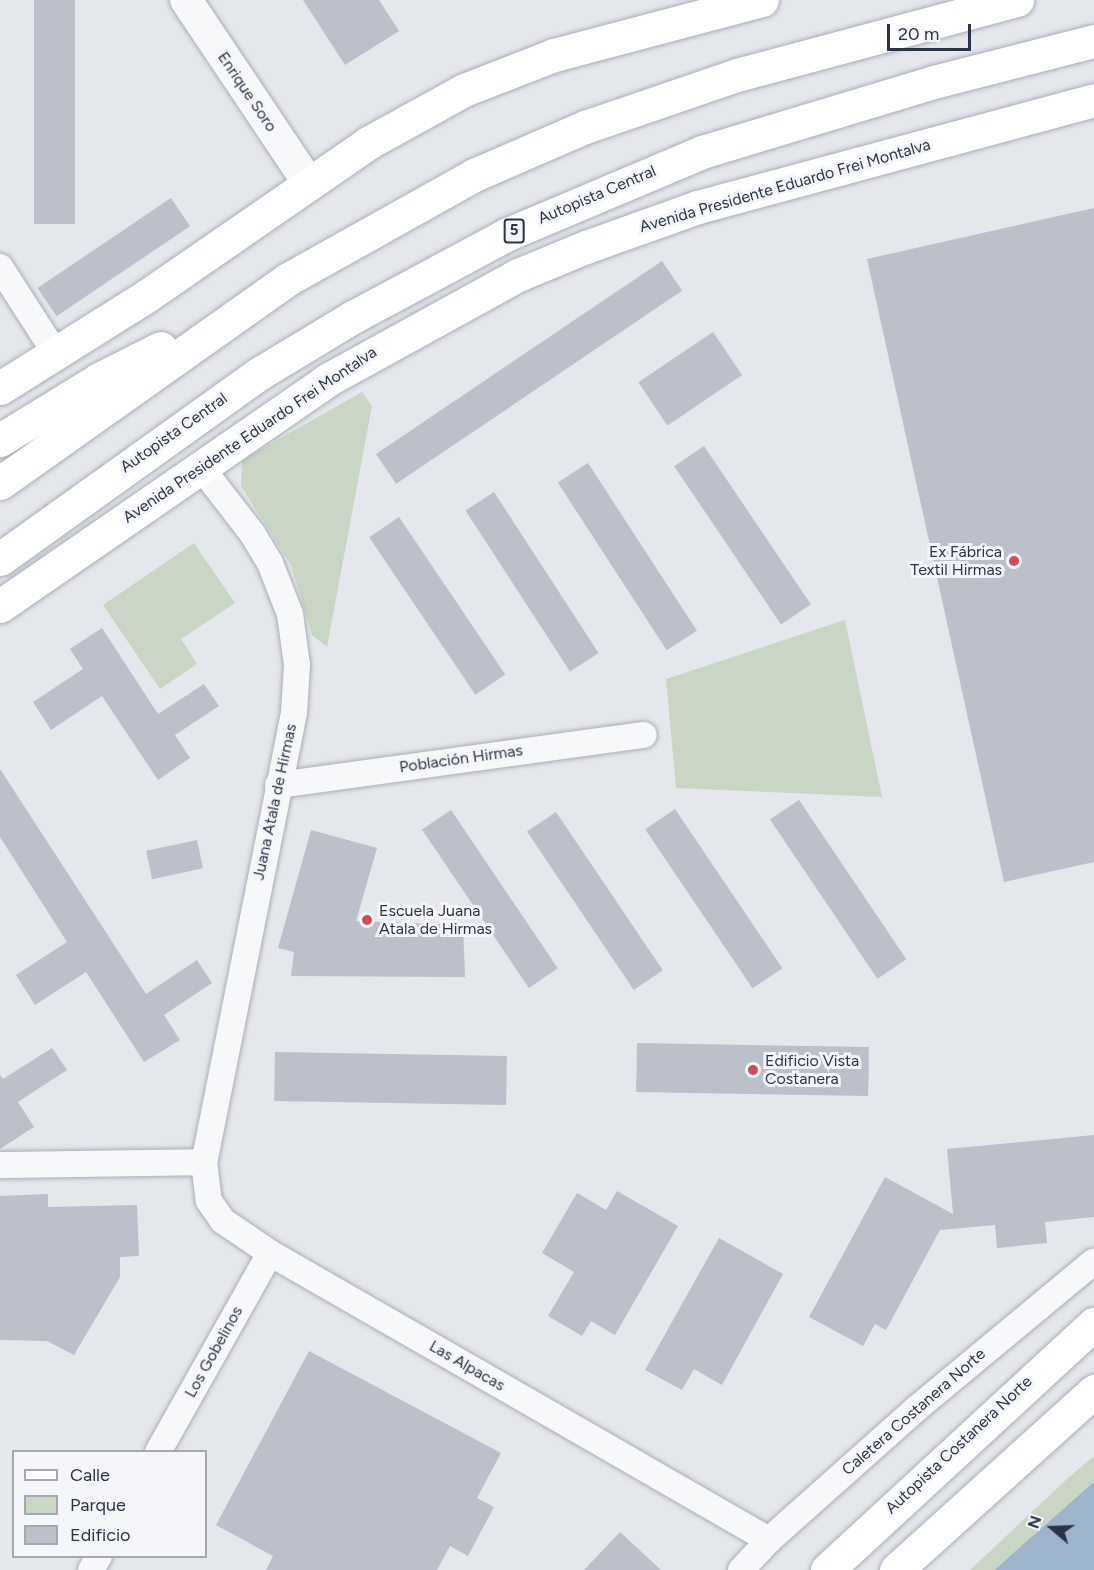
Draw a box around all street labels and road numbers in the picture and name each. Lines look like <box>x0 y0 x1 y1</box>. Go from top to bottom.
street label: Enrique Soro <box>213 48 281 136</box>
street label: Avenida Presidente Eduardo Frei Montalva <box>637 135 933 237</box>
street label: Autopista Central <box>535 162 659 228</box>
road number: 5 <box>504 219 524 243</box>
street label: Avenida Presidente Eduardo Frei Montalva <box>119 343 381 527</box>
street label: Autopista Central <box>117 389 231 477</box>
street label: Juana Atala de Hirmas <box>249 722 301 882</box>
street label: Población Hirmas <box>398 741 524 777</box>
street label: Los Gobelinos <box>181 1303 247 1401</box>
street label: Las Alpacas <box>426 1337 508 1395</box>
street label: Caletera Costanera Norte <box>838 1345 990 1479</box>
street label: Autopista Costanera Norte <box>882 1372 1036 1518</box>

